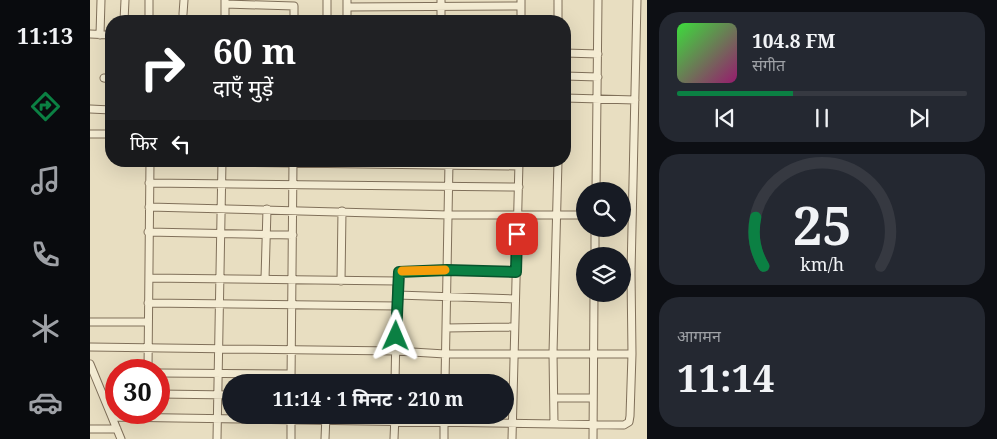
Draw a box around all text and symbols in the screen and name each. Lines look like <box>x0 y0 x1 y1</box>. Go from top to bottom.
text: 11:13 <box>17 20 73 50</box>
text: 60 m <box>213 27 296 74</box>
text: 104.8 FM <box>752 28 835 54</box>
icon: right <box>130 35 195 100</box>
text: संगीत <box>752 54 785 76</box>
text: दाएँ मुड़ें <box>213 72 273 102</box>
icon: directions <box>28 89 63 124</box>
icon: previous <box>711 104 739 132</box>
icon: pause <box>808 104 836 132</box>
icon: next <box>905 104 933 132</box>
text: फिर <box>130 130 157 156</box>
icon: left <box>167 130 195 158</box>
icon: music <box>28 163 63 198</box>
map controls <box>576 182 631 302</box>
button: search <box>576 182 631 237</box>
text: 25 <box>793 189 851 260</box>
pin <box>496 213 538 255</box>
icon: arrive <box>503 220 531 248</box>
icon: phone <box>28 237 63 272</box>
button: layers <box>576 247 631 302</box>
text: km/h <box>800 252 844 276</box>
position arrow <box>369 309 421 361</box>
icon: climate <box>28 311 63 346</box>
text: आगमन <box>677 325 721 347</box>
text: 11:14 <box>677 351 774 403</box>
speed limit sign: 30 <box>105 359 170 424</box>
icon: car <box>28 385 63 420</box>
text: 11:14 · 1 मिनट · 210 m <box>272 386 464 412</box>

